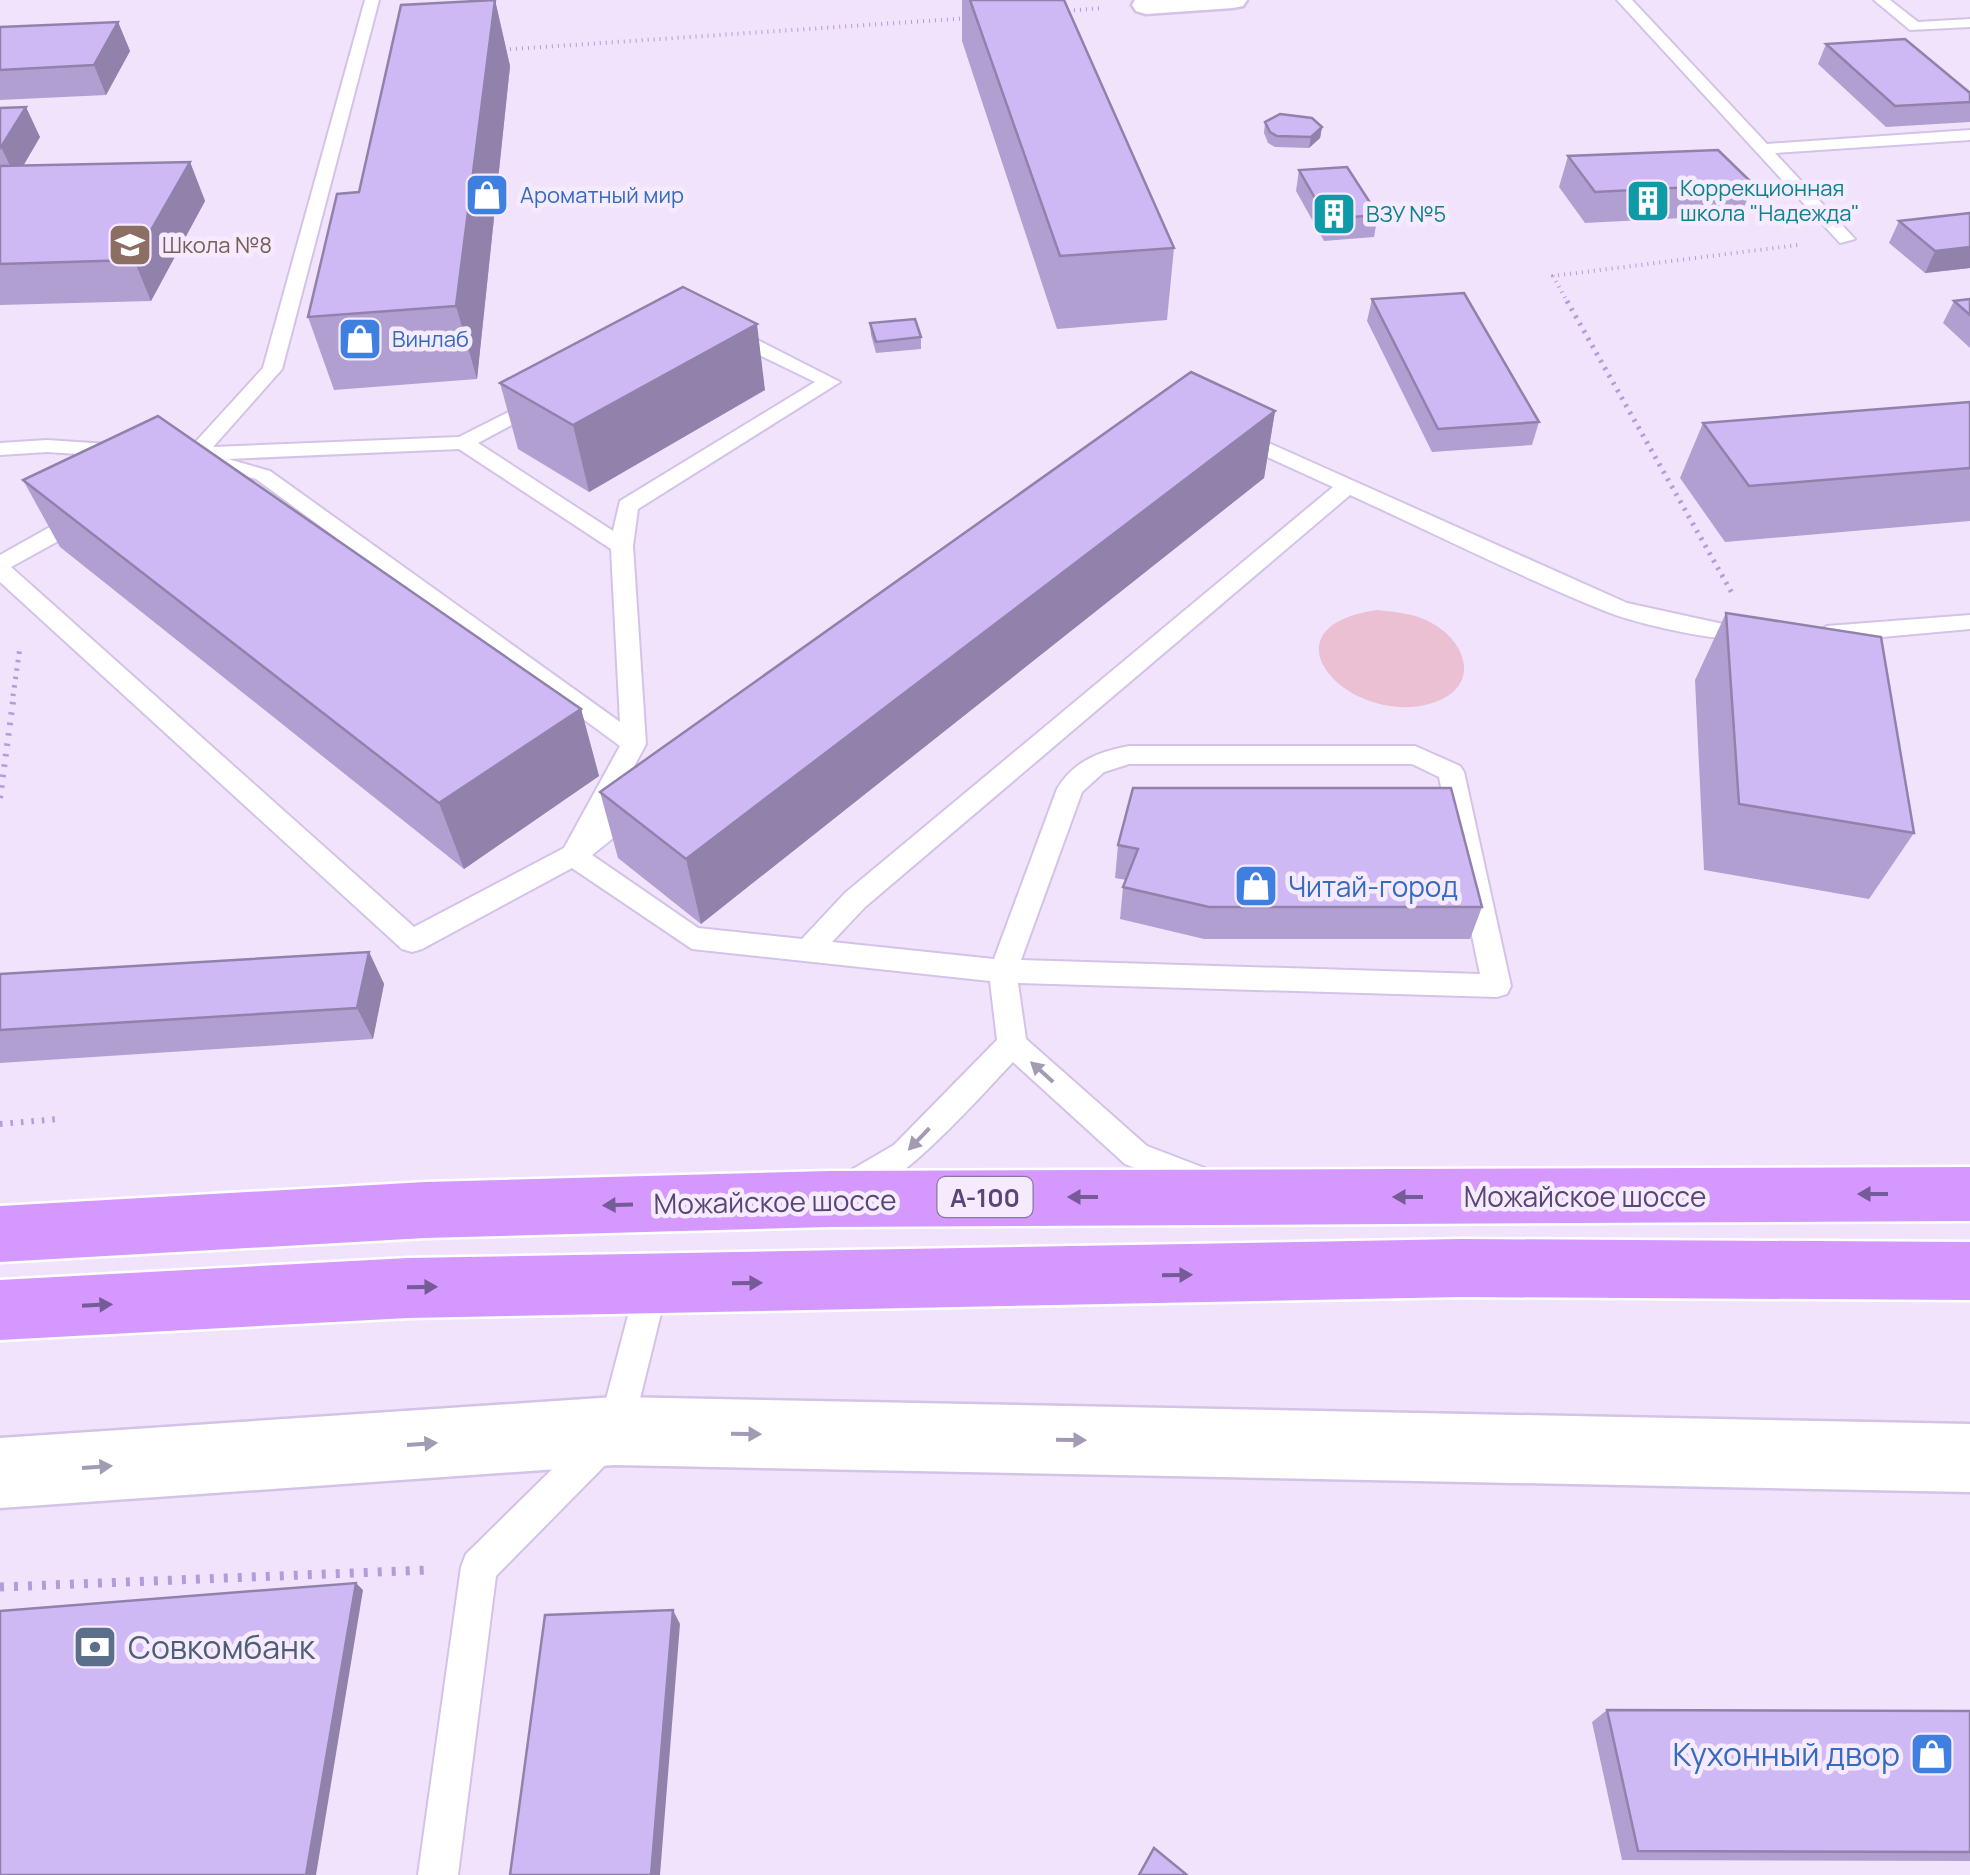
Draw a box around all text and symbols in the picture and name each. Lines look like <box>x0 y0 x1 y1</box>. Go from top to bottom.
shop icon: Ароматный мир <box>464 172 510 218</box>
place label: Коррекционная школа "Надежда" <box>1680 173 1860 228</box>
building icon: Коррекционная школа "Надежда" <box>1625 178 1671 224</box>
place label: Ароматный мир <box>520 180 684 210</box>
building icon: ВЗУ №5 <box>1311 191 1357 237</box>
place label: ВЗУ №5 <box>1366 199 1446 229</box>
school or university icon: Школа №8 <box>107 222 153 268</box>
place label: Школа №8 <box>162 230 272 260</box>
shop icon: Винлаб <box>337 316 383 362</box>
place label: Винлаб <box>392 324 469 354</box>
shop icon: Читай-город <box>1233 863 1279 909</box>
place label: Читай-город <box>1288 867 1458 905</box>
one-way arrow <box>1030 1061 1055 1083</box>
one-way arrow <box>908 1127 932 1151</box>
road number: А-100 <box>938 1177 1032 1217</box>
street label: Можайское шоссе <box>1464 1177 1706 1215</box>
street label: Можайское шоссе <box>653 1180 897 1222</box>
one-way arrow <box>1856 1186 1888 1202</box>
one-way arrow <box>1066 1189 1098 1205</box>
one-way arrow <box>1391 1189 1423 1205</box>
one-way arrow <box>601 1197 633 1213</box>
one-way arrow <box>1161 1266 1193 1282</box>
one-way arrow <box>731 1275 763 1291</box>
one-way arrow <box>406 1279 438 1295</box>
one-way arrow <box>82 1297 114 1313</box>
one-way arrow <box>731 1426 763 1442</box>
one-way arrow <box>1055 1433 1087 1449</box>
one-way arrow <box>406 1436 438 1452</box>
one-way arrow <box>82 1458 114 1474</box>
bank icon: Совкомбанк <box>72 1624 118 1670</box>
place label: Совкомбанк <box>128 1625 316 1669</box>
shop icon: Кухонный двор <box>1909 1731 1955 1777</box>
place label: Кухонный двор <box>1672 1732 1900 1776</box>

